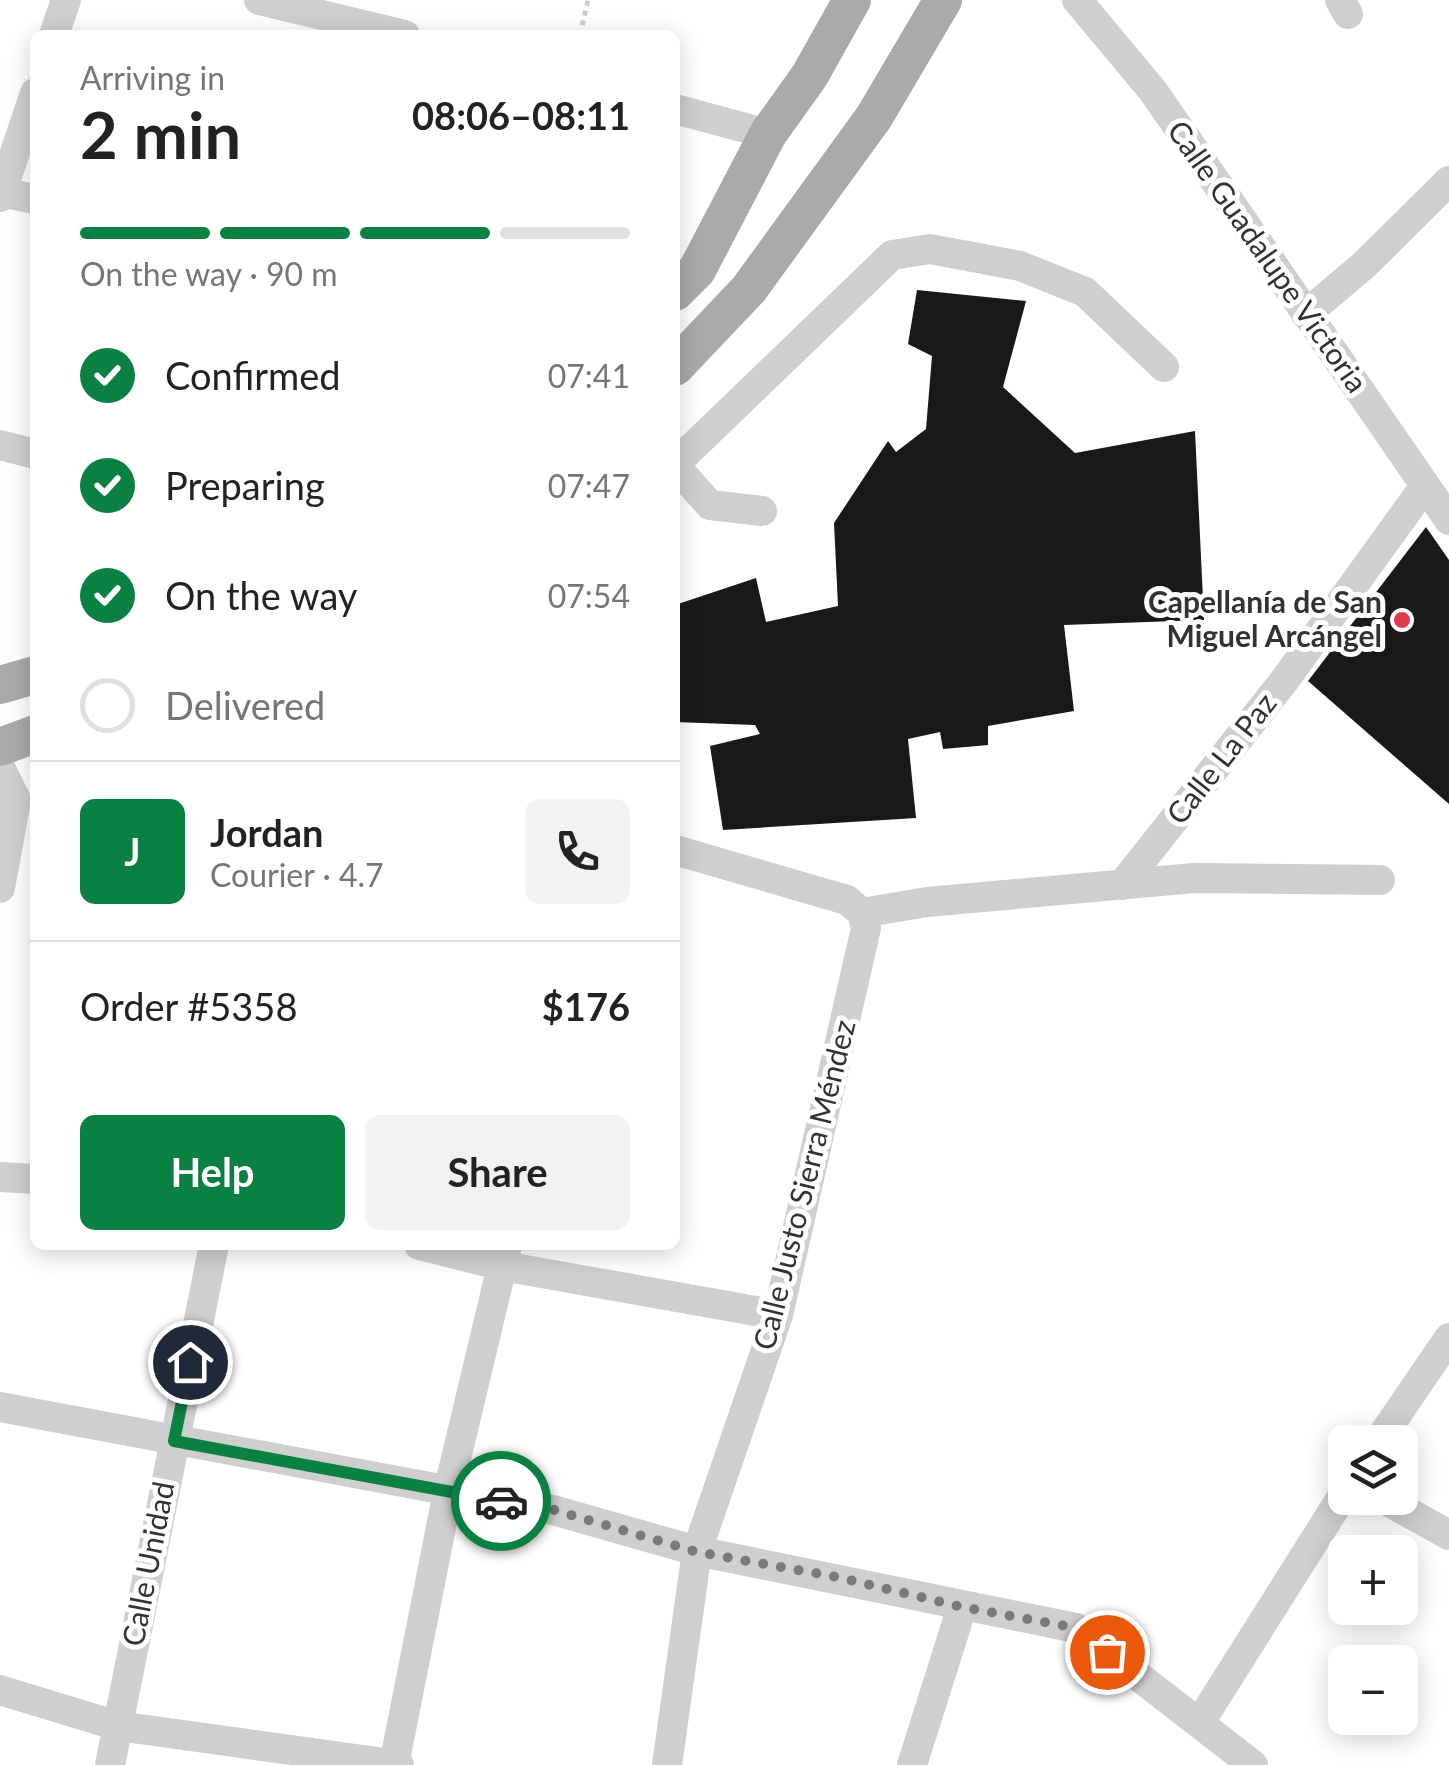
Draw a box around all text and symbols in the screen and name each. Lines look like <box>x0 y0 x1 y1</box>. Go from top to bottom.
text: Arriving in <box>80 58 225 97</box>
text: 08:06–08:11 <box>412 92 630 138</box>
text: 2 min <box>80 95 241 173</box>
street label: Calle Guadalupe Victoria <box>1161 113 1376 399</box>
text: On the way · 90 m <box>80 254 338 293</box>
icon: check <box>80 348 135 403</box>
text: Confirmed <box>165 352 341 398</box>
text: 07:41 <box>548 356 630 395</box>
icon: check <box>80 458 135 513</box>
text: Preparing <box>165 462 325 508</box>
text: 07:47 <box>548 466 630 505</box>
icon: check <box>80 568 135 623</box>
text: On the way <box>165 572 357 618</box>
text: 07:54 <box>548 576 630 615</box>
place label: Capellanía de San Miguel Arcángel <box>1148 583 1382 653</box>
marker: Capellanía de San Miguel Arcángel <box>1391 609 1413 631</box>
text: Delivered <box>165 682 325 728</box>
street label: Calle La Paz <box>1158 685 1283 831</box>
button: phone <box>525 799 630 904</box>
text: Jordan <box>210 809 323 855</box>
text: J <box>124 828 141 874</box>
text: Courier · 4.7 <box>210 855 384 894</box>
text: Order #5358 <box>80 983 297 1029</box>
text: $176 <box>542 983 630 1029</box>
street label: Calle Justo Sierra Méndez <box>745 1016 861 1353</box>
button: Help <box>80 1115 345 1230</box>
button: Share <box>365 1115 630 1230</box>
pin <box>148 1320 233 1405</box>
icon: home <box>163 1335 218 1390</box>
map controls <box>1328 1425 1418 1735</box>
button: layers <box>1328 1425 1418 1515</box>
courier <box>451 1451 551 1551</box>
icon: car <box>474 1474 529 1529</box>
street label: Calle Unidad <box>113 1478 181 1649</box>
button: + <box>1328 1535 1418 1625</box>
pin <box>1065 1610 1150 1695</box>
icon: bag <box>1080 1625 1135 1680</box>
button: − <box>1328 1645 1418 1735</box>

